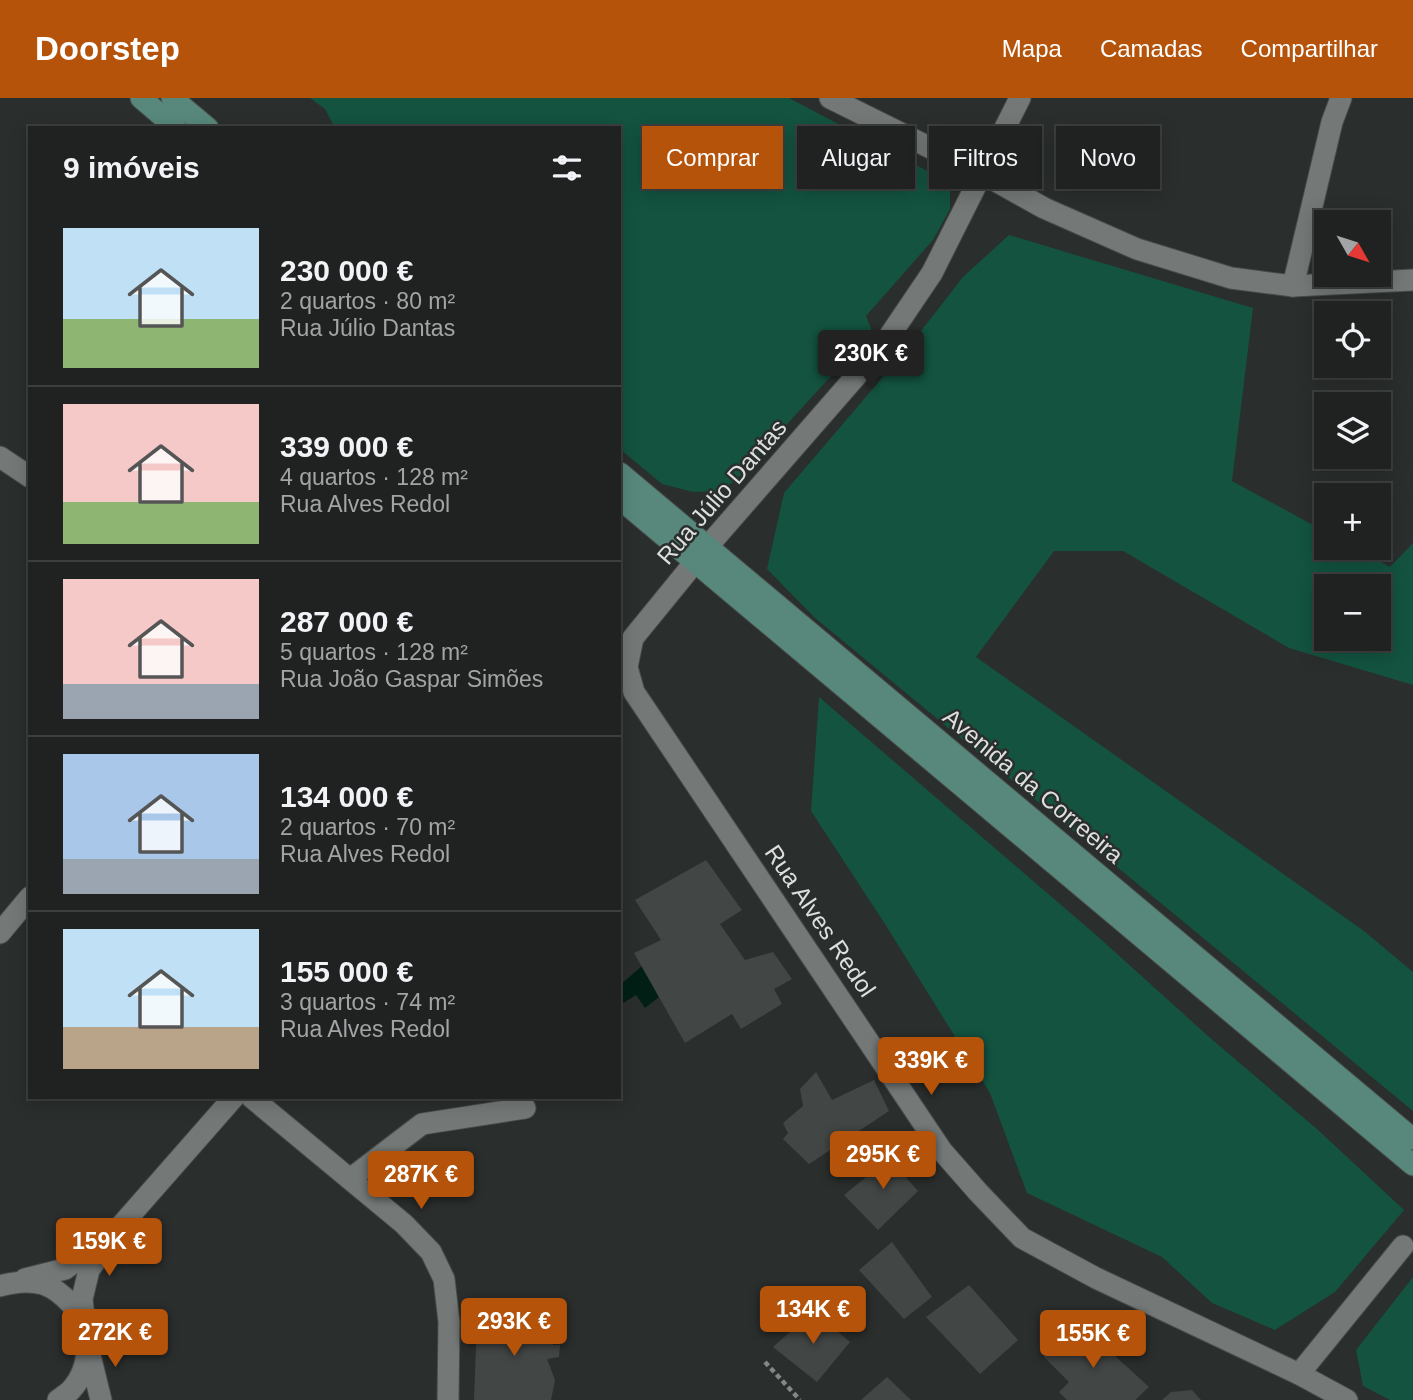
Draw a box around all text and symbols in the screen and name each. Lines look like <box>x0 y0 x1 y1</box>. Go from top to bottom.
text: Doorstep <box>35 30 180 67</box>
text: Mapa <box>1002 35 1062 62</box>
text: Camadas <box>1100 35 1203 62</box>
text: Compartilhar <box>1241 35 1378 62</box>
chip: Comprar <box>642 126 783 189</box>
chip: Alugar <box>797 126 915 189</box>
chip: Filtros <box>929 126 1042 189</box>
chip: Novo <box>1056 126 1160 189</box>
icon: filters <box>548 149 586 187</box>
text: 9 imóveis <box>63 151 200 184</box>
north arrow <box>1314 210 1391 287</box>
map controls <box>1314 210 1391 651</box>
text: 230 000 € <box>280 254 413 287</box>
icon: home <box>119 256 203 340</box>
text: 2 quartos · 80 m² <box>280 288 455 314</box>
button: locate <box>1314 301 1391 378</box>
text: Rua Júlio Dantas <box>280 315 455 341</box>
pin: 230K € <box>814 330 928 390</box>
text: 230K € <box>834 340 908 366</box>
button: layers <box>1314 392 1391 469</box>
street label: Rua Júlio Dantas <box>651 414 792 569</box>
text: 339 000 € <box>280 430 413 463</box>
icon: home <box>119 432 203 516</box>
text: 4 quartos · 128 m² <box>280 464 468 490</box>
button: + <box>1314 483 1391 560</box>
text: Rua Alves Redol <box>280 491 450 517</box>
button: − <box>1314 574 1391 651</box>
text: 287 000 € <box>280 605 413 638</box>
icon: home <box>119 607 203 691</box>
text: 5 quartos · 128 m² <box>280 639 468 665</box>
text: Rua João Gaspar Simões <box>280 666 543 692</box>
street label: Avenida da Correeira <box>938 703 1129 869</box>
text: 134 000 € <box>280 780 413 813</box>
icon: home <box>119 782 203 866</box>
text: 2 quartos · 70 m² <box>280 814 455 840</box>
street label: Rua Alves Redol <box>760 840 881 1002</box>
text: Rua Alves Redol <box>280 841 450 867</box>
text: 155 000 € <box>280 955 413 988</box>
icon: home <box>119 957 203 1041</box>
text: 3 quartos · 74 m² <box>280 989 455 1015</box>
text: Rua Alves Redol <box>280 1016 450 1042</box>
pin: 339K € <box>874 1038 988 1097</box>
text: 339K € <box>894 1047 968 1073</box>
pin: 295K € <box>826 1132 940 1191</box>
text: 295K € <box>846 1141 920 1167</box>
pin: 287K € <box>364 1152 478 1211</box>
text: 287K € <box>384 1161 458 1187</box>
pin: 159K € <box>52 1218 166 1278</box>
text: 159K € <box>72 1228 146 1254</box>
pin: 134K € <box>756 1286 870 1346</box>
text: 134K € <box>776 1296 850 1322</box>
pin: 293K € <box>457 1298 571 1358</box>
text: 293K € <box>477 1308 551 1334</box>
pin: 272K € <box>58 1310 172 1369</box>
pin: 155K € <box>1036 1310 1150 1370</box>
text: 272K € <box>78 1319 152 1345</box>
text: 155K € <box>1056 1320 1130 1346</box>

